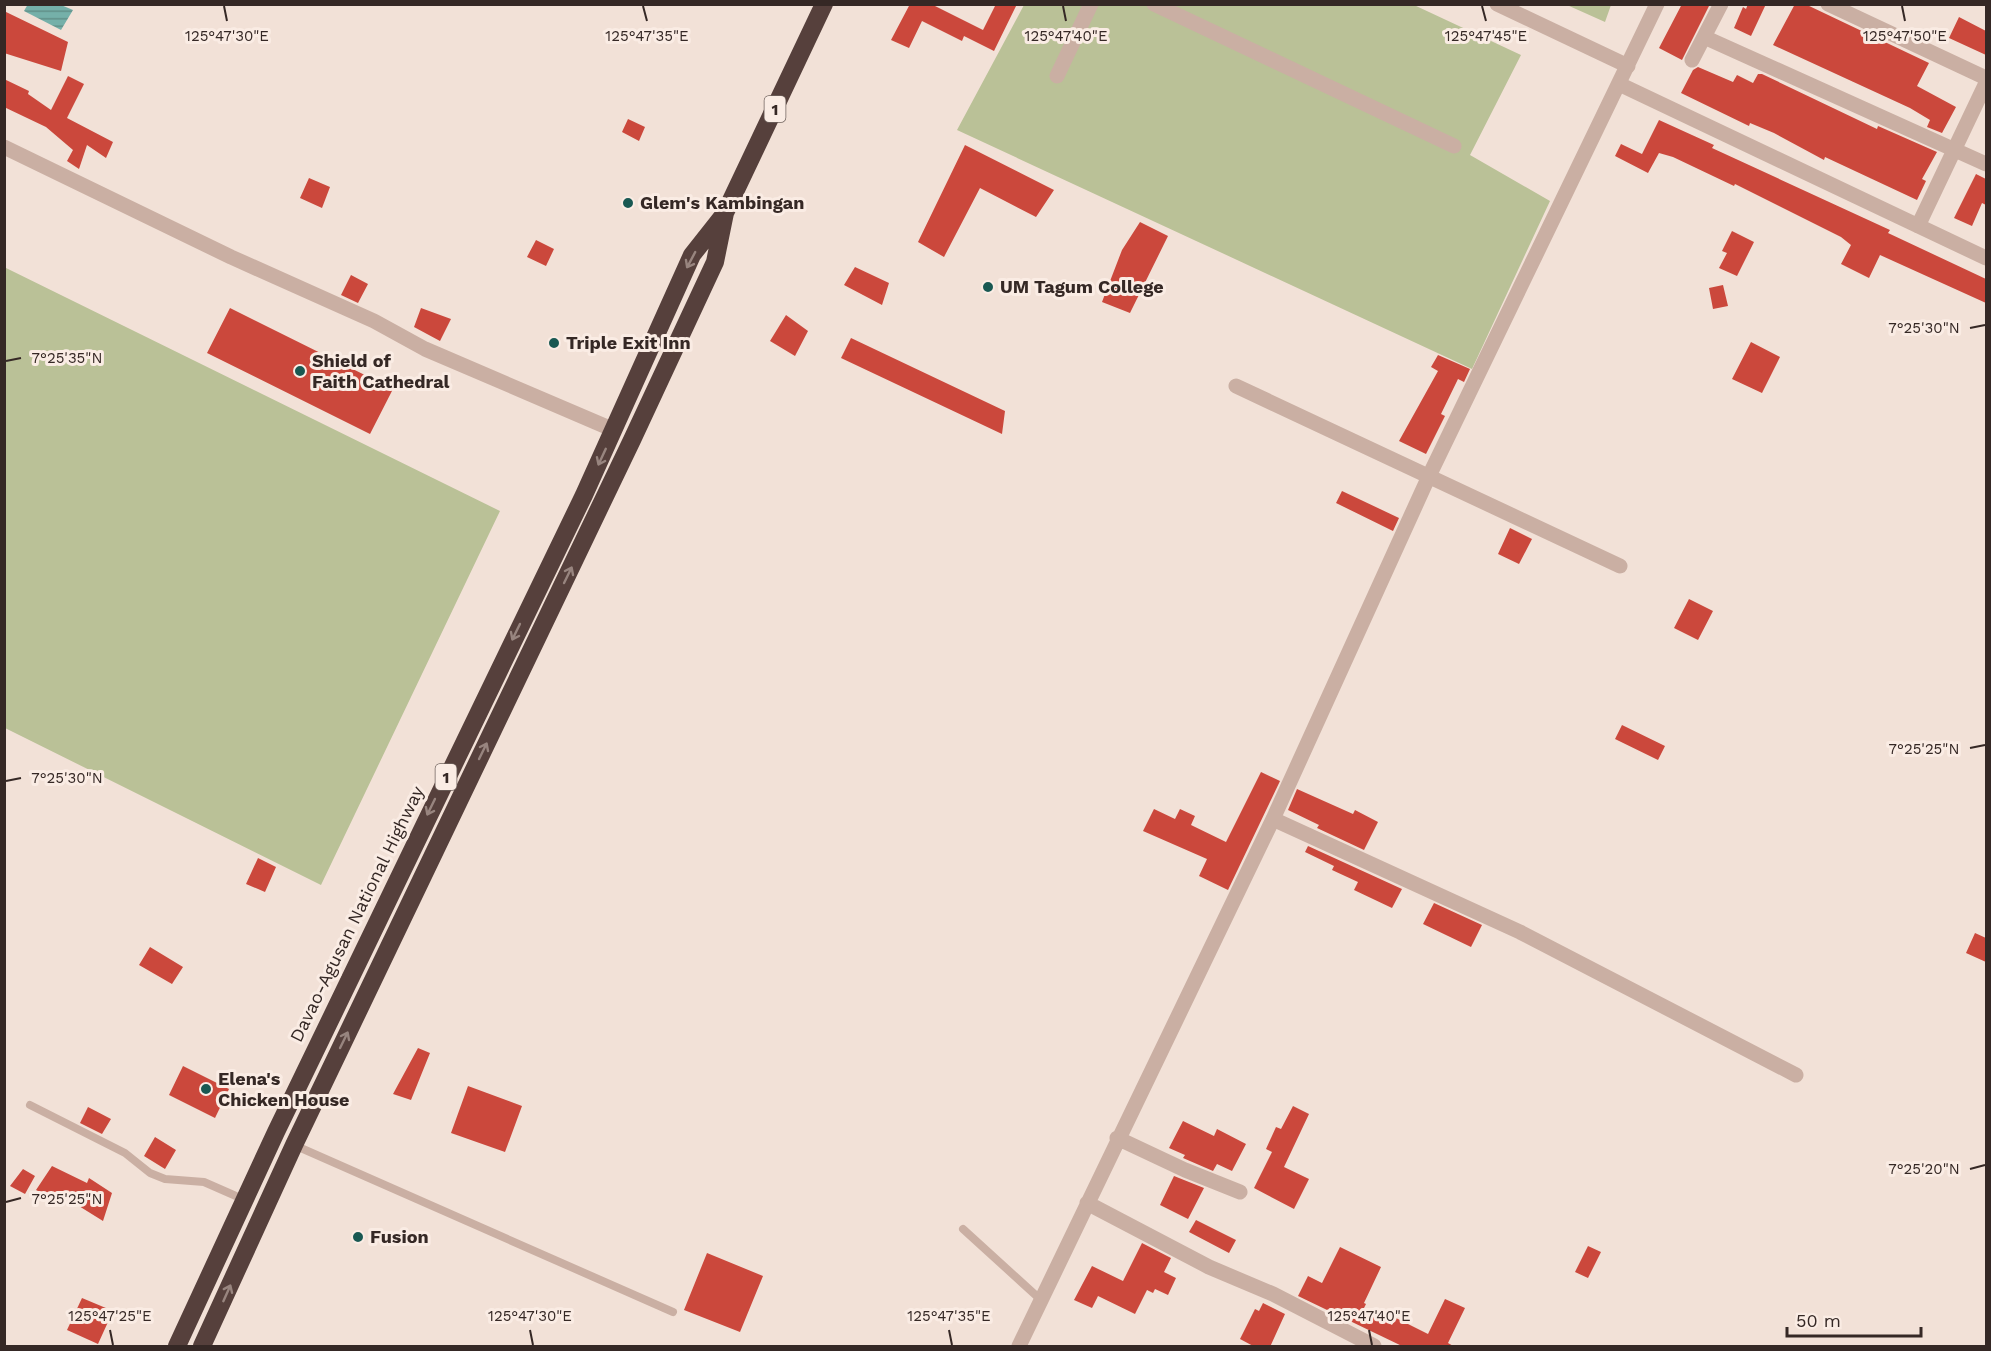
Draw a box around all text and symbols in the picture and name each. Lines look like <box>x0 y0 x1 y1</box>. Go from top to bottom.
text: 125°47'30"E <box>185 27 269 45</box>
text: 125°47'35"E <box>605 27 689 45</box>
text: 125°47'40"E <box>1025 27 1107 45</box>
text: 125°47'45"E <box>1445 27 1527 45</box>
text: 125°47'50"E <box>1863 27 1947 45</box>
road number: 1 <box>764 96 786 122</box>
place label: Glem's Kambingan <box>640 192 804 213</box>
marker: Glem's Kambingan <box>621 196 635 210</box>
one-way arrow <box>685 251 697 268</box>
place label: UM Tagum College <box>1000 276 1164 297</box>
marker: UM Tagum College <box>981 280 995 294</box>
text: 7°25'30"N <box>1888 319 1960 337</box>
place label: Triple Exit Inn <box>566 332 691 353</box>
marker: Triple Exit Inn <box>547 336 561 350</box>
text: 7°25'35"N <box>32 349 102 367</box>
place label: Shield of Faith Cathedral <box>312 350 450 392</box>
marker: Shield of Faith Cathedral <box>293 364 307 378</box>
one-way arrow <box>595 447 607 465</box>
one-way arrow <box>562 567 574 585</box>
one-way arrow <box>510 623 522 641</box>
text: 7°25'25"N <box>1889 740 1959 758</box>
one-way arrow <box>478 742 490 760</box>
road number: 1 <box>436 764 456 790</box>
text: 7°25'30"N <box>31 769 103 787</box>
street label: Davao-Agusan National Highway <box>285 782 428 1045</box>
one-way arrow <box>425 798 437 816</box>
one-way arrow <box>339 1032 351 1050</box>
place label: Elena's Chicken House <box>218 1068 350 1110</box>
marker: Elena's Chicken House <box>199 1082 213 1096</box>
text: 7°25'20"N <box>1888 1160 1960 1178</box>
text: 7°25'25"N <box>32 1190 102 1208</box>
place label: Fusion <box>370 1226 429 1247</box>
marker: Fusion <box>351 1230 365 1244</box>
one-way arrow <box>221 1285 233 1303</box>
scale bar <box>1787 1300 1920 1338</box>
text: 125°47'25"E <box>68 1307 152 1325</box>
text: 125°47'30"E <box>488 1307 572 1325</box>
text: 125°47'35"E <box>907 1307 991 1325</box>
text: 125°47'40"E <box>1328 1307 1410 1325</box>
text: 50 m <box>1796 1310 1841 1331</box>

